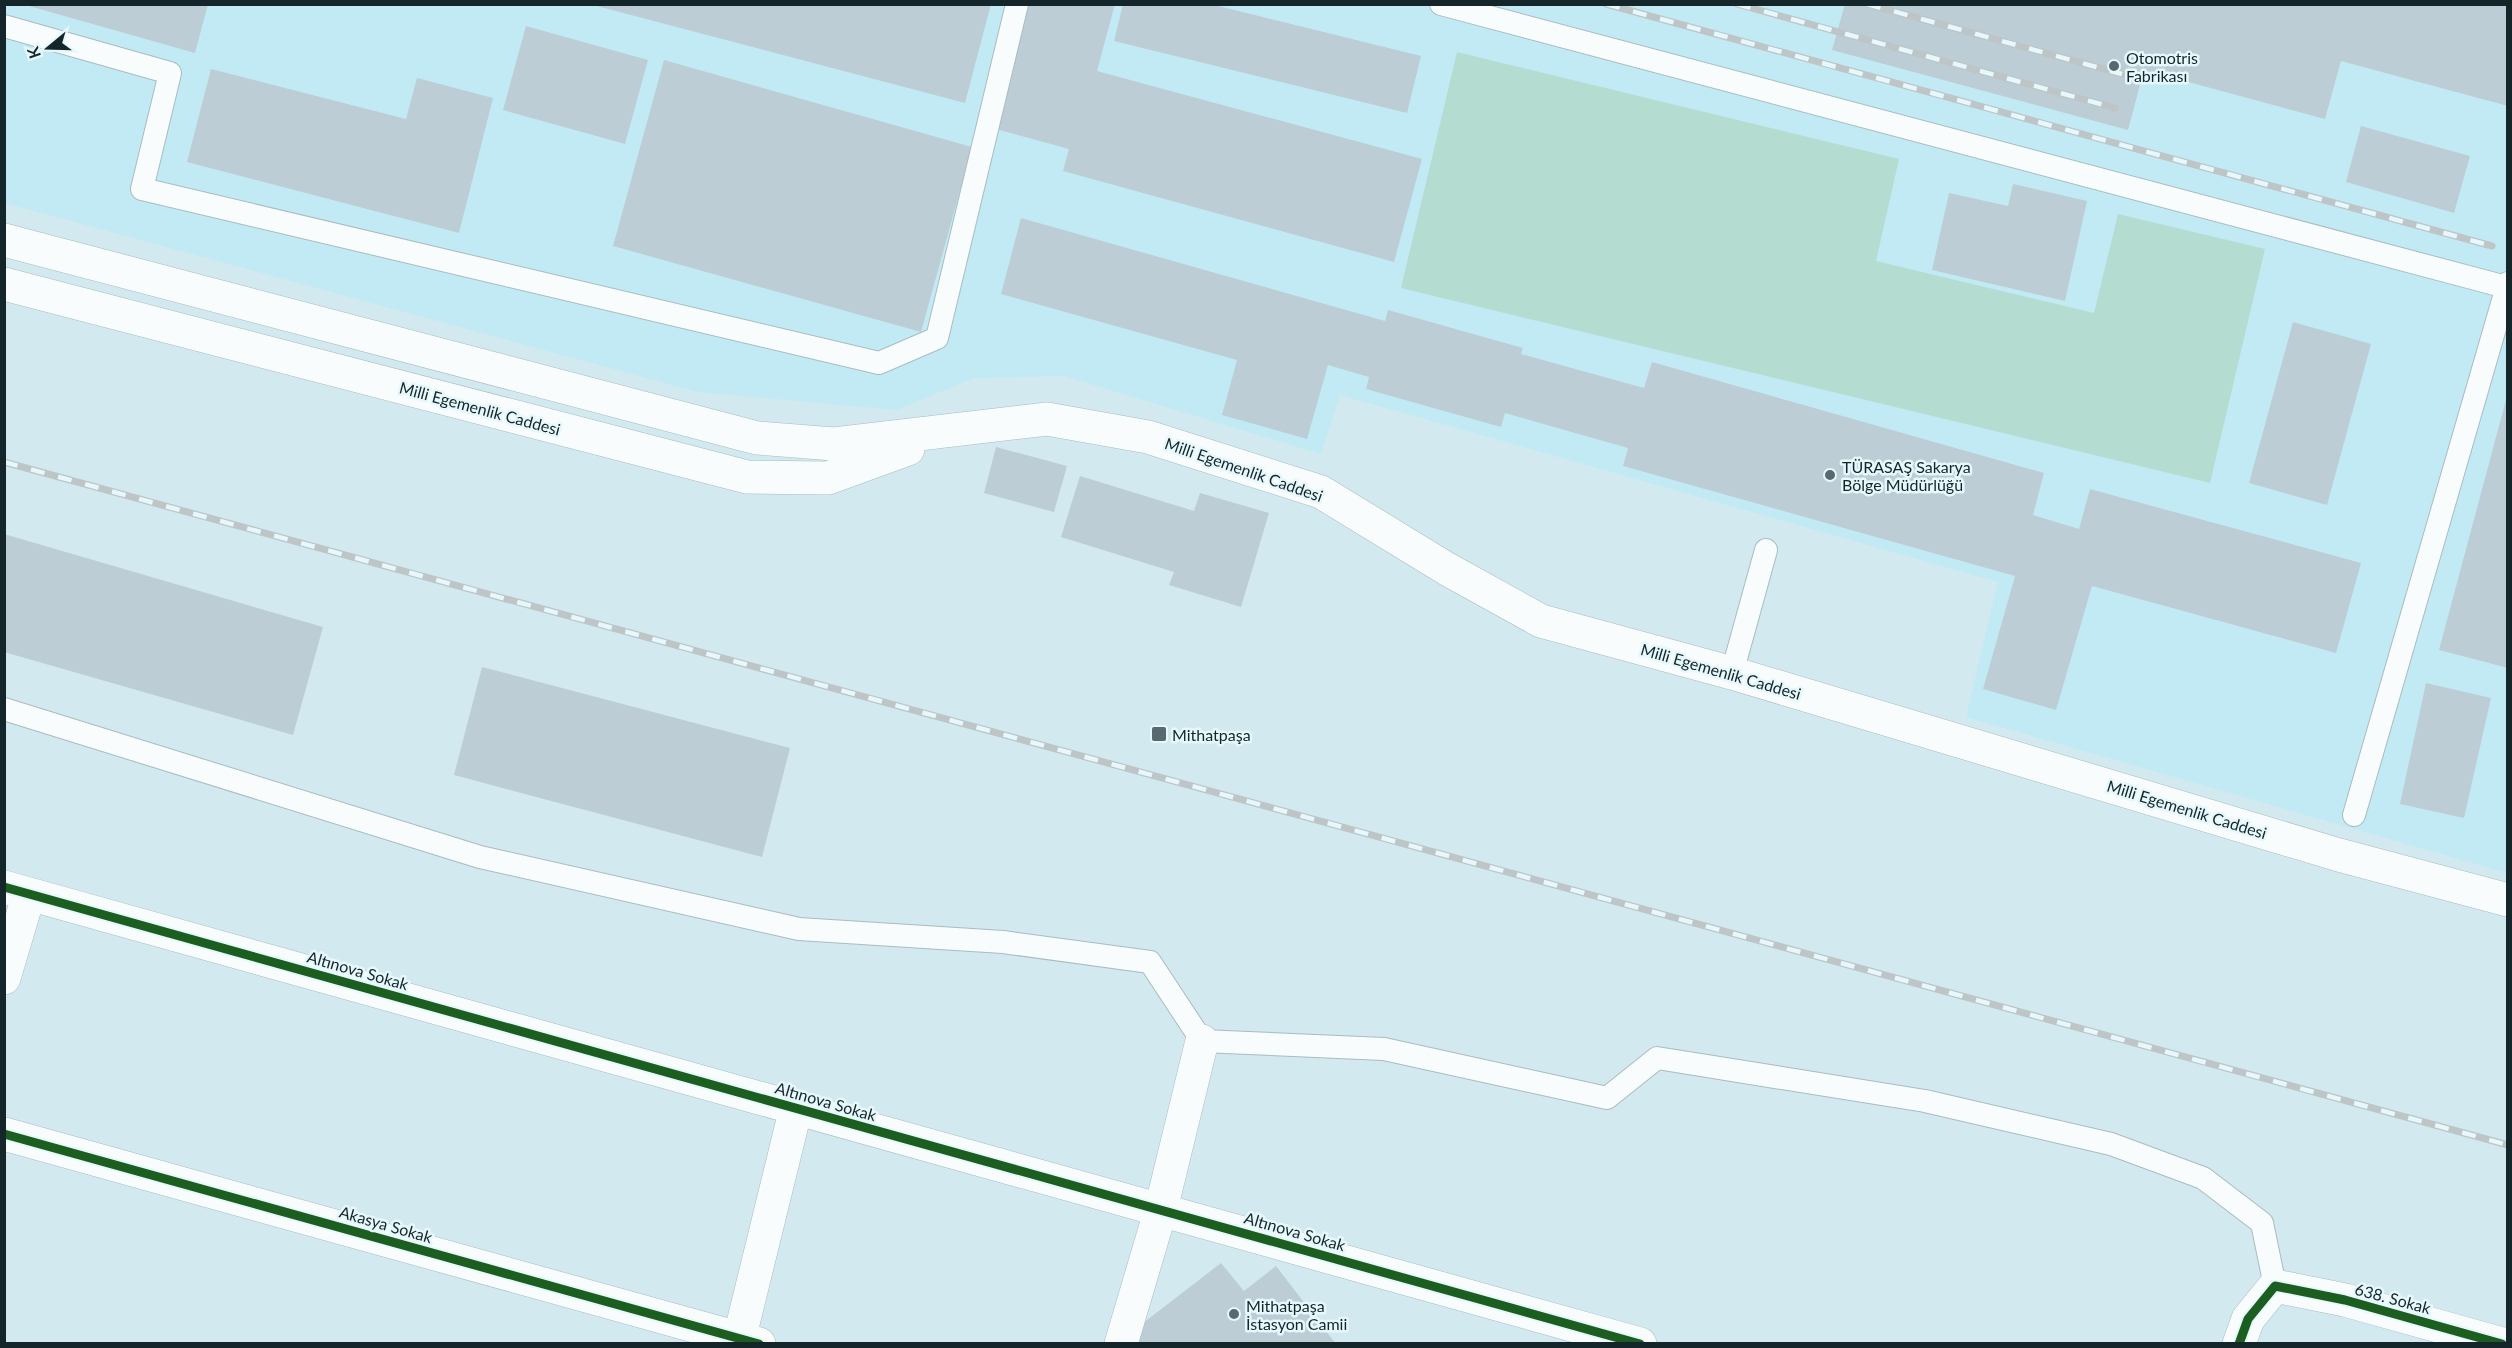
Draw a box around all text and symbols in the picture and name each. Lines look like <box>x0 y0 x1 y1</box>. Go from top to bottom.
north arrow <box>18 18 78 78</box>
text: K <box>22 44 44 61</box>
place label: Otomotris Fabrikası <box>2126 48 2198 85</box>
marker: Otomotris Fabrikası <box>2107 59 2121 73</box>
street label: Milli Egemenlik Caddesi <box>397 377 563 439</box>
street label: Milli Egemenlik Caddesi <box>1162 433 1326 505</box>
place label: TÜRASAŞ Sakarya Bölge Müdürlüğü <box>1842 457 1971 494</box>
marker: TÜRASAŞ Sakarya Bölge Müdürlüğü <box>1823 468 1837 482</box>
street label: Milli Egemenlik Caddesi <box>1639 639 1803 703</box>
marker: Mithatpaşa <box>1150 725 1168 743</box>
place label: Mithatpaşa <box>1172 725 1251 744</box>
street label: Milli Egemenlik Caddesi <box>2105 776 2269 842</box>
street label: Altınova Sokak <box>305 947 412 994</box>
street label: Altınova Sokak <box>773 1078 880 1125</box>
street label: Akasya Sokak <box>337 1202 435 1247</box>
street label: Altınova Sokak <box>1242 1208 1349 1255</box>
street label: 638. Sokak <box>2353 1279 2434 1317</box>
place label: Mithatpaşa İstasyon Camii <box>1246 1296 1347 1333</box>
marker: Mithatpaşa İstasyon Camii <box>1227 1307 1241 1321</box>

